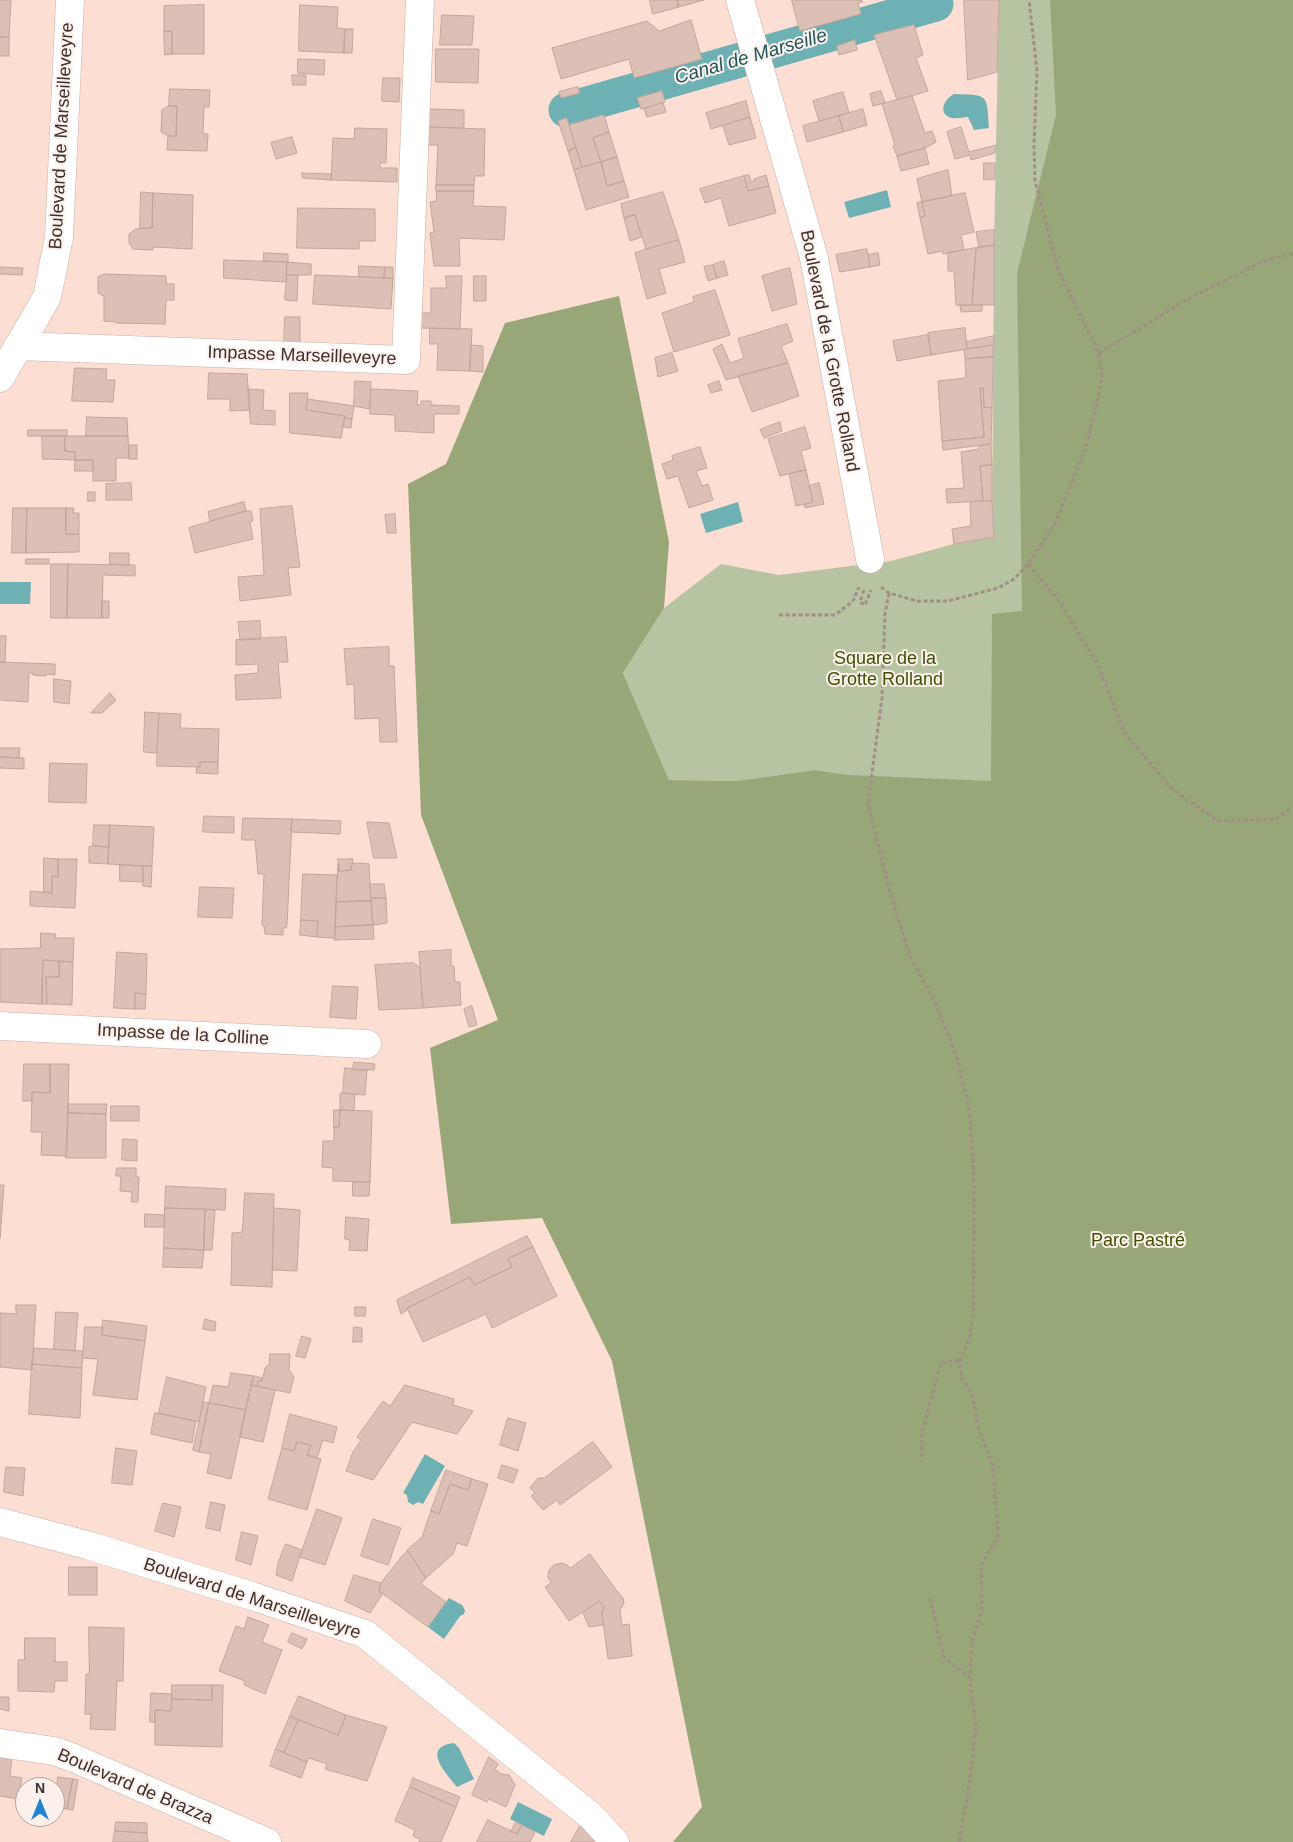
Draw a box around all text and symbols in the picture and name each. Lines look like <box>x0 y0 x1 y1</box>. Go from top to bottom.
street label: Boulevard de Marseilleveyre <box>45 22 79 250</box>
water label: Canal de Marseille <box>672 24 830 90</box>
street label: Boulevard de la Grotte Rolland <box>795 228 863 474</box>
street label: Impasse Marseilleveyre <box>207 342 397 370</box>
park label: Square de la Grotte Rolland <box>827 648 943 691</box>
street label: Impasse de la Colline <box>97 1020 269 1050</box>
park label: Parc Pastré <box>1091 1230 1185 1252</box>
street label: Boulevard de Marseilleveyre <box>141 1554 363 1644</box>
street label: Boulevard de Brazza <box>54 1744 216 1830</box>
north arrow <box>15 1777 65 1827</box>
text: N <box>35 1780 45 1796</box>

